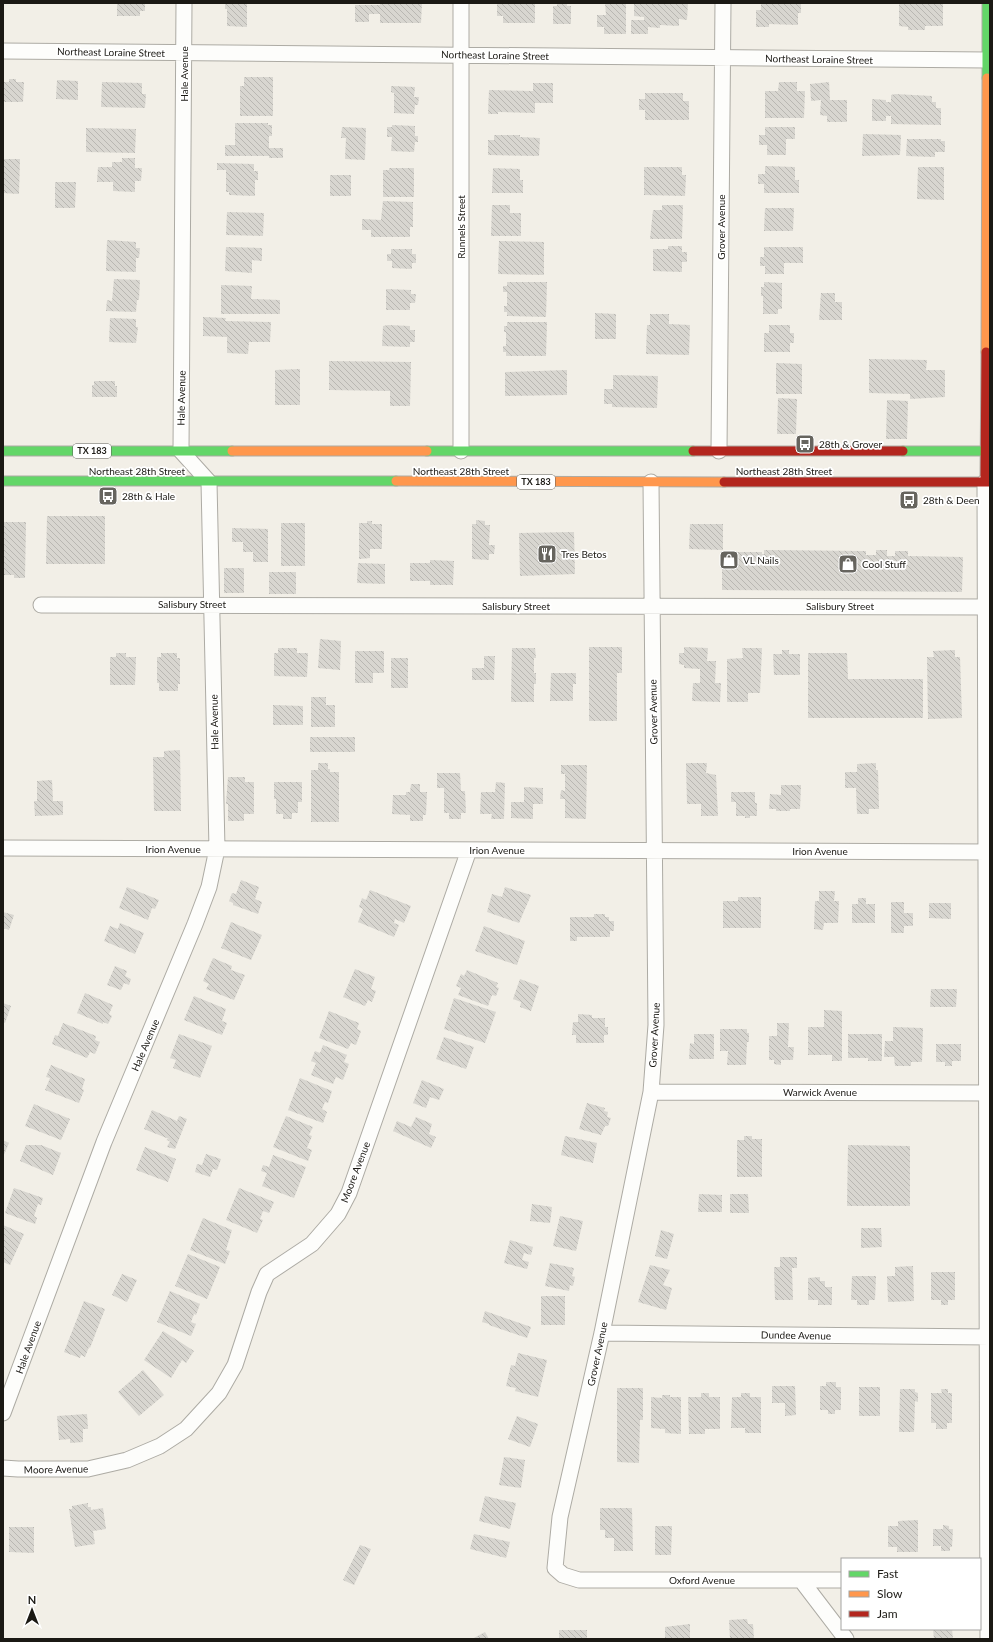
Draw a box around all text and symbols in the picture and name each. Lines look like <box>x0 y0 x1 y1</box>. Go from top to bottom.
street label: Northeast Loraine Street <box>57 45 165 59</box>
street label: Hale Avenue <box>178 46 190 102</box>
street label: Northeast Loraine Street <box>441 48 549 62</box>
street label: Northeast Loraine Street <box>765 52 873 66</box>
street label: Grover Avenue <box>715 194 727 260</box>
street label: Runnels Street <box>455 195 467 259</box>
street label: Hale Avenue <box>175 370 187 426</box>
bus stop icon: 28th & Grover <box>794 433 816 455</box>
place label: 28th & Grover <box>819 438 882 450</box>
road number: TX 183 <box>73 444 111 458</box>
street label: Northeast 28th Street <box>89 465 186 477</box>
street label: Northeast 28th Street <box>413 465 510 477</box>
street label: Northeast 28th Street <box>736 465 833 477</box>
road number: TX 183 <box>517 475 555 489</box>
bus stop icon: 28th & Hale <box>97 485 119 507</box>
bus stop icon: 28th & Deen <box>898 489 920 511</box>
place label: 28th & Hale <box>122 490 175 502</box>
place label: 28th & Deen <box>923 494 980 506</box>
restaurant icon: Tres Betos <box>536 543 558 565</box>
place label: Tres Betos <box>561 548 607 560</box>
shop icon: VL Nails <box>718 549 740 571</box>
shop icon: Cool Stuff <box>837 553 859 575</box>
place label: VL Nails <box>743 554 779 566</box>
place label: Cool Stuff <box>862 558 906 570</box>
street label: Salisbury Street <box>158 598 226 610</box>
street label: Salisbury Street <box>482 600 550 612</box>
street label: Salisbury Street <box>806 600 874 612</box>
street label: Grover Avenue <box>646 679 660 745</box>
street label: Hale Avenue <box>208 694 220 750</box>
street label: Irion Avenue <box>145 843 201 855</box>
street label: Irion Avenue <box>469 844 525 856</box>
street label: Irion Avenue <box>792 845 848 857</box>
street label: Grover Avenue <box>646 1002 662 1068</box>
street label: Hale Avenue <box>129 1017 161 1073</box>
street label: Warwick Avenue <box>783 1086 857 1098</box>
street label: Moore Avenue <box>338 1140 372 1204</box>
street label: Hale Avenue <box>13 1319 43 1375</box>
street label: Grover Avenue <box>584 1321 610 1387</box>
street label: Dundee Avenue <box>761 1328 831 1342</box>
street label: Moore Avenue <box>24 1462 88 1476</box>
legend <box>841 1558 981 1630</box>
text: Fast <box>877 1566 899 1581</box>
street label: Oxford Avenue <box>669 1574 735 1586</box>
text: Slow <box>877 1586 903 1601</box>
north arrow <box>12 1590 52 1630</box>
text: N <box>28 1593 36 1606</box>
text: Jam <box>877 1606 898 1621</box>

